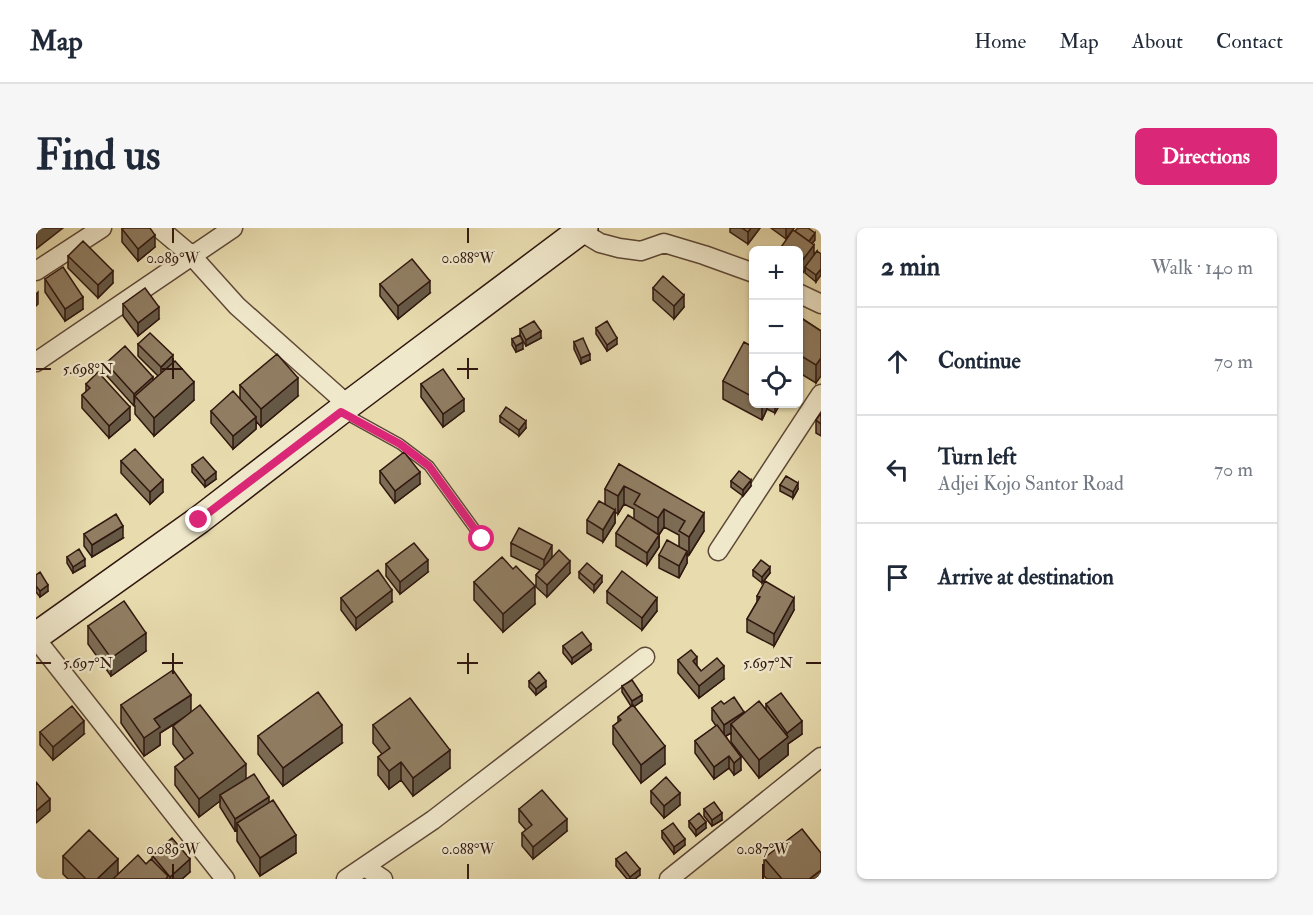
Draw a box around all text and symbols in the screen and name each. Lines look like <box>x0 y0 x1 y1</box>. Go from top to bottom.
text: Map <box>30 24 83 59</box>
text: Home <box>974 28 1026 55</box>
text: Map <box>1059 28 1099 55</box>
text: About <box>1132 28 1183 55</box>
text: Contact <box>1216 28 1283 55</box>
button: Directions <box>1135 128 1277 185</box>
text: Find us <box>36 130 160 182</box>
map controls <box>749 246 803 408</box>
button: + <box>749 246 803 300</box>
text: 0.089°W <box>146 249 201 268</box>
text: 0.088°W <box>442 249 495 268</box>
text: 2 min <box>881 251 940 283</box>
text: Walk · 140 m <box>1151 255 1253 280</box>
button: − <box>749 300 803 354</box>
icon: ahead <box>881 345 914 378</box>
text: Continue <box>938 347 1021 375</box>
text: 70 m <box>1214 349 1253 374</box>
button: locate <box>749 354 803 408</box>
text: 5.698°N <box>63 360 114 379</box>
text: Turn left <box>938 443 1017 471</box>
icon: left <box>881 453 914 486</box>
text: 70 m <box>1214 457 1253 482</box>
text: Adjei Kojo Santor Road <box>938 471 1124 496</box>
route end <box>185 506 211 532</box>
route start <box>468 525 494 551</box>
icon: arrive <box>881 561 914 594</box>
text: Arrive at destination <box>938 563 1114 591</box>
text: 5.697°N <box>63 654 114 673</box>
text: 5.697°N <box>743 654 794 673</box>
text: 0.089°W <box>146 840 201 859</box>
text: 0.088°W <box>442 840 495 859</box>
text: 0.087°W <box>737 840 790 859</box>

